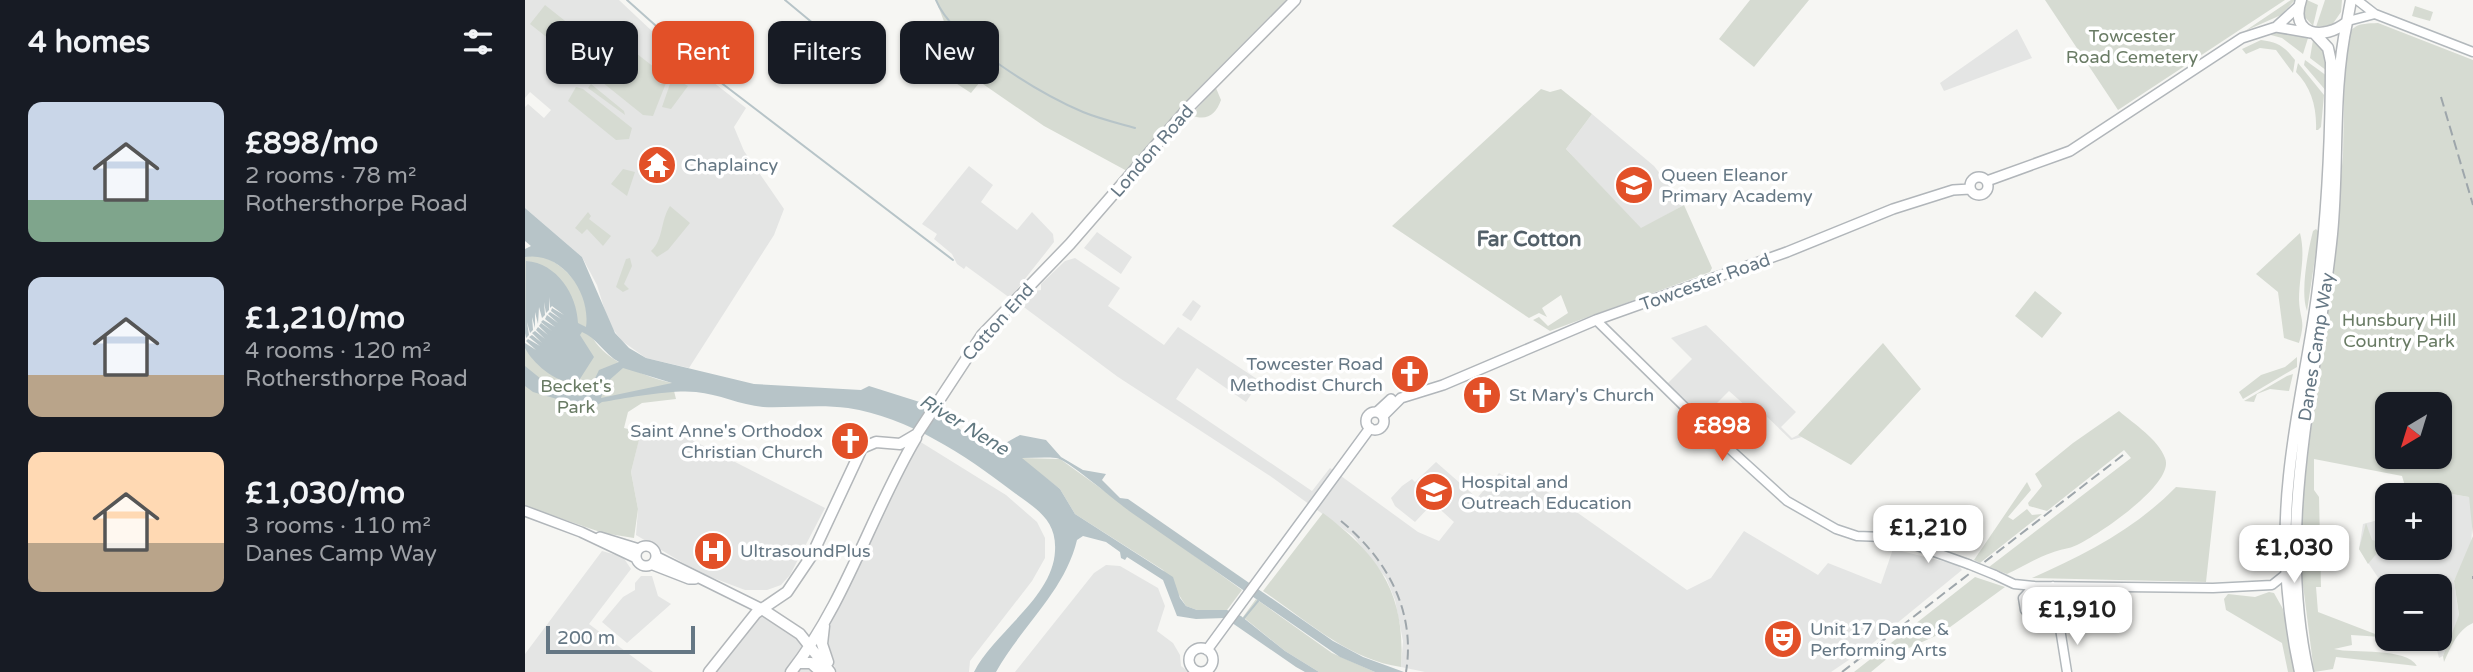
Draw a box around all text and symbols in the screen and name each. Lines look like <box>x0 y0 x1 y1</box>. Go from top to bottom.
chip: Buy <box>546 21 638 84</box>
chip: Rent <box>652 21 754 84</box>
chip: Filters <box>768 21 886 84</box>
chip: New <box>900 21 999 84</box>
icon: filters <box>459 23 497 61</box>
text: 4 homes <box>28 24 150 61</box>
park label: Towcester Road Cemetery <box>2066 25 2199 68</box>
street label: London Road <box>1106 100 1198 202</box>
text: £898/mo <box>245 125 378 162</box>
icon: home <box>84 130 168 214</box>
temple icon: Chaplaincy <box>636 144 678 186</box>
place label: Chaplaincy <box>684 154 779 176</box>
text: 2 rooms · 78 m² <box>245 162 416 190</box>
school or university icon: Queen Eleanor Primary Academy <box>1613 164 1655 206</box>
place label: Queen Eleanor Primary Academy <box>1661 164 1813 207</box>
text: Rothersthorpe Road <box>245 190 468 218</box>
district label: Far Cotton <box>1477 227 1581 252</box>
street label: Towcester Road <box>1637 248 1773 316</box>
street label: Danes Camp Way <box>2293 271 2339 423</box>
street label: Cotton End <box>957 279 1039 365</box>
text: £1,210/mo <box>245 300 405 337</box>
icon: home <box>84 305 168 389</box>
park label: Hunsbury Hill Country Park <box>2342 309 2456 352</box>
text: 4 rooms · 120 m² <box>245 337 431 365</box>
place label: Towcester Road Methodist Church <box>1229 353 1383 396</box>
church icon: Towcester Road Methodist Church <box>1389 353 1431 395</box>
text: Rothersthorpe Road <box>245 365 468 393</box>
church icon: St Mary's Church <box>1461 374 1503 416</box>
park label: Becket's Park <box>540 375 612 418</box>
place label: St Mary's Church <box>1509 384 1654 406</box>
water label: River Nene <box>916 390 1013 461</box>
north arrow <box>2375 392 2452 469</box>
map controls <box>2375 392 2452 651</box>
pin: £898 <box>1681 404 1763 463</box>
text: £898 <box>1693 412 1751 440</box>
place label: Saint Anne's Orthodox Christian Church <box>630 420 823 463</box>
church icon: Saint Anne's Orthodox Christian Church <box>829 420 871 462</box>
school or university icon: Hospital and Outreach Education <box>1413 471 1455 513</box>
place label: Hospital and Outreach Education <box>1461 471 1632 514</box>
text: £1,030/mo <box>245 475 405 512</box>
icon: home <box>84 480 168 564</box>
button: + <box>2375 483 2452 560</box>
pin: £1,210 <box>1871 505 1985 565</box>
text: 3 rooms · 110 m² <box>245 512 431 540</box>
text: £1,210 <box>1889 514 1967 542</box>
pin: £1,030 <box>2237 526 2351 585</box>
hospital icon: UltrasoundPlus <box>692 530 734 572</box>
text: £1,030 <box>2255 534 2333 562</box>
text: Danes Camp Way <box>245 540 437 568</box>
place label: UltrasoundPlus <box>740 540 871 562</box>
button: − <box>2375 574 2452 651</box>
pin: £1,910 <box>2020 588 2134 647</box>
text: £1,910 <box>2038 596 2116 624</box>
theatre icon: Unit 17 Dance & Performing Arts <box>1762 618 1804 660</box>
place label: Unit 17 Dance & Performing Arts <box>1810 618 1950 661</box>
scale bar <box>546 623 695 655</box>
text: 200 m <box>557 627 615 649</box>

